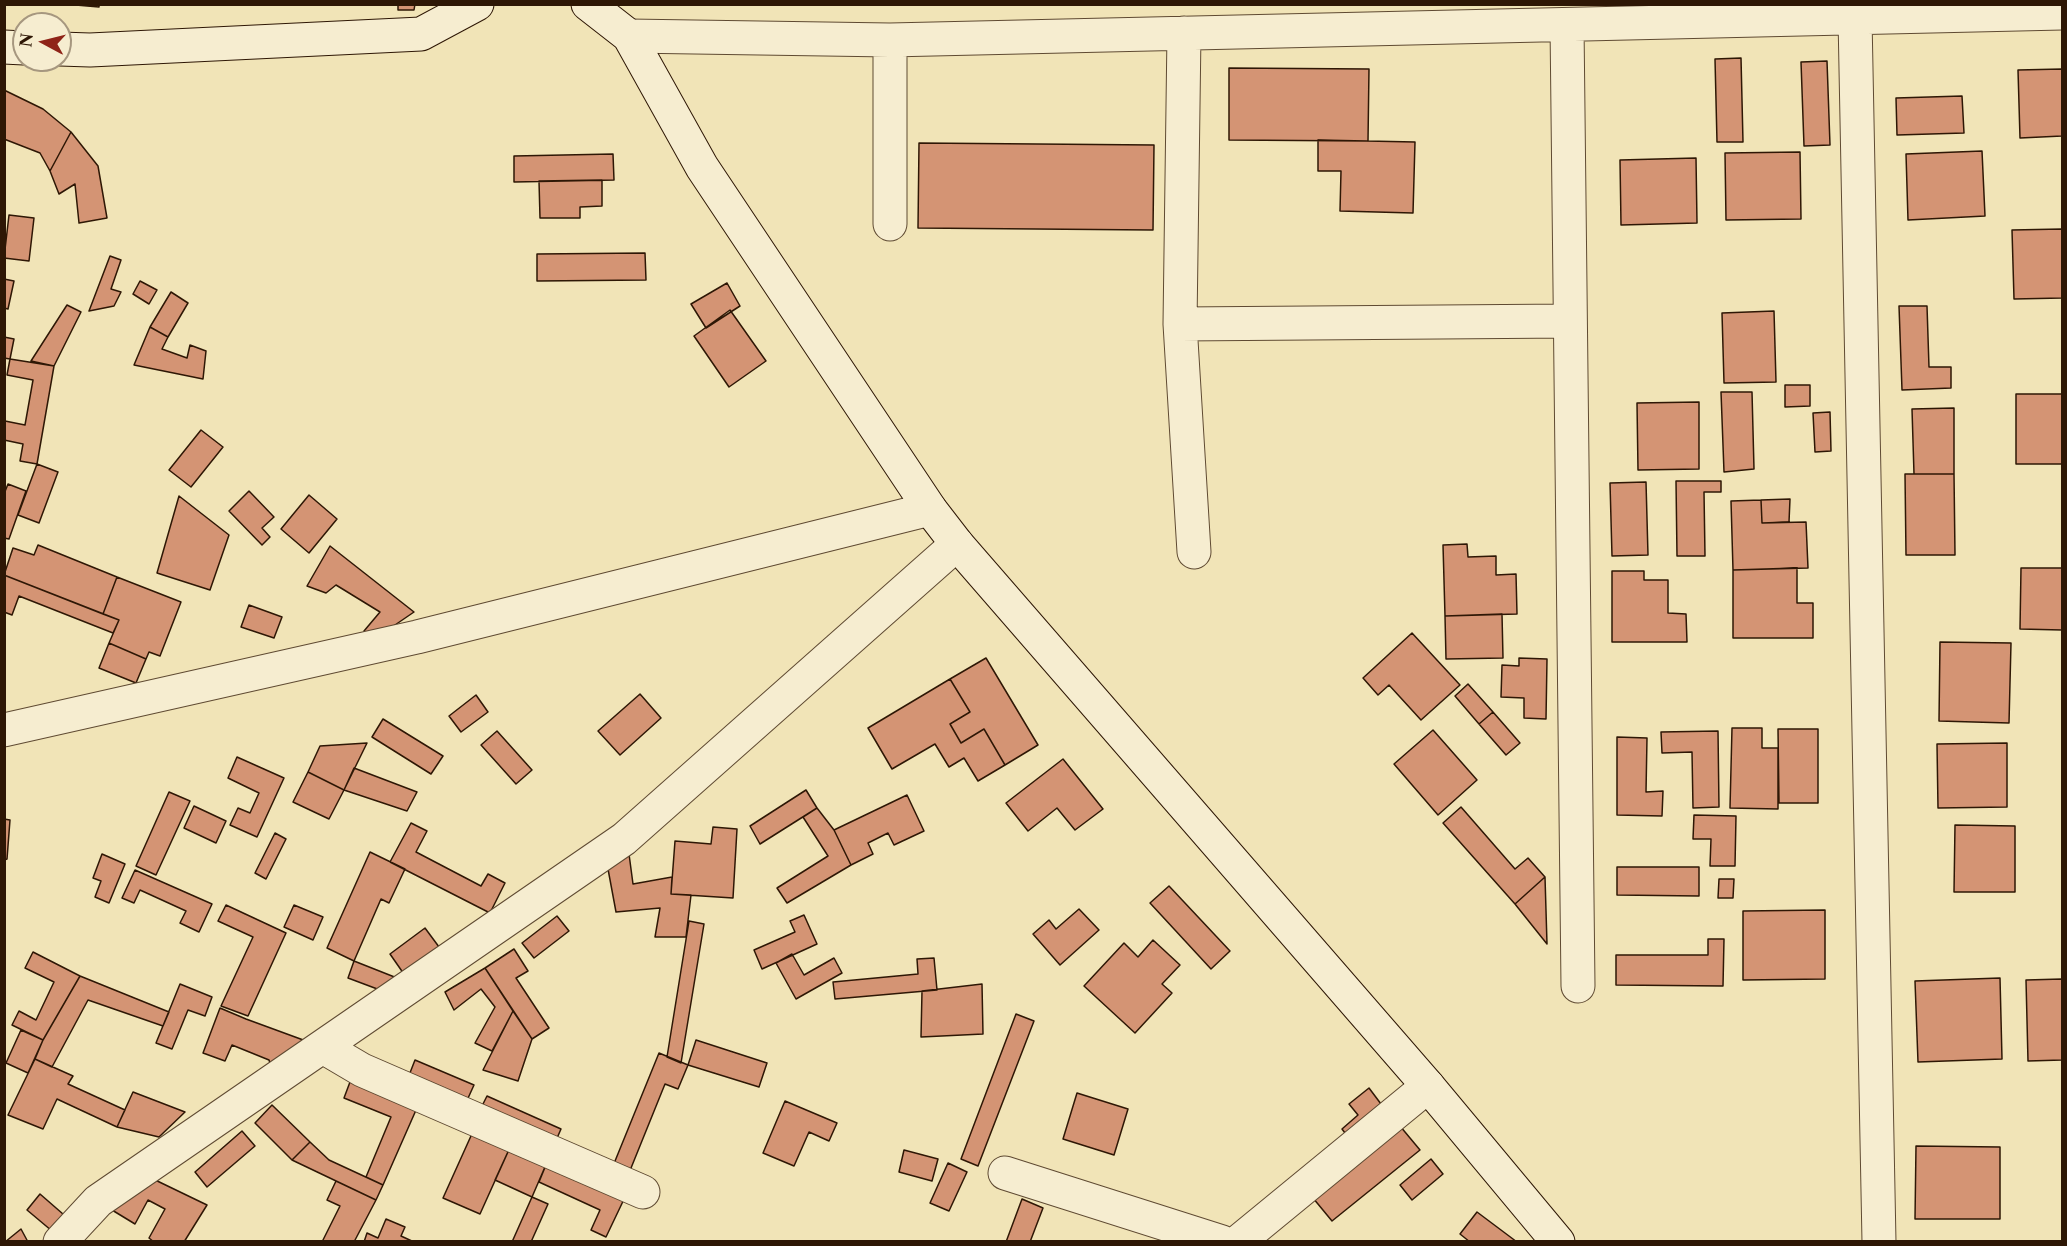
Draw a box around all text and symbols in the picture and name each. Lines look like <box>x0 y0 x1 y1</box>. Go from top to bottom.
north arrow <box>12 12 72 72</box>
text: N <box>15 32 37 48</box>

